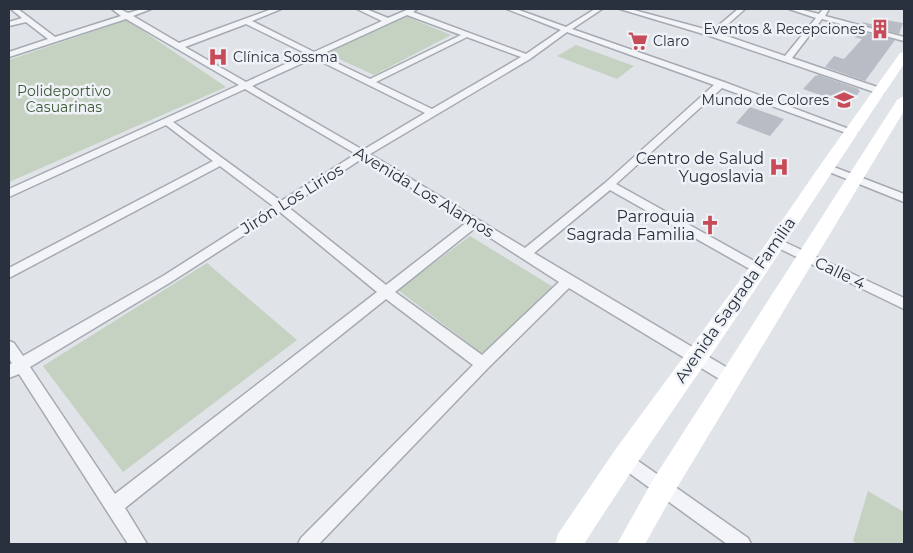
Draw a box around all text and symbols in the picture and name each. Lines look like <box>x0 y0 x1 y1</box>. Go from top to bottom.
building icon: Eventos & Recepciones <box>869 18 891 40</box>
place label: Eventos & Recepciones <box>703 20 865 38</box>
supermarket icon: Claro <box>627 30 649 52</box>
place label: Claro <box>653 32 689 50</box>
hospital icon: Clínica Sossma <box>207 46 229 68</box>
place label: Clínica Sossma <box>233 48 338 66</box>
park label: Polideportivo Casuarinas <box>17 82 111 116</box>
school or university icon: Mundo de Colores <box>833 89 855 111</box>
place label: Mundo de Colores <box>702 91 829 109</box>
street label: Avenida Los Alamos <box>350 143 498 241</box>
place label: Centro de Salud Yugoslavia <box>636 149 764 186</box>
hospital icon: Centro de Salud Yugoslavia <box>768 156 790 178</box>
street label: Jirón Los Lirios <box>236 160 347 239</box>
place label: Parroquia Sagrada Familia <box>567 207 695 244</box>
street label: Avenida Sagrada Familia <box>671 214 799 386</box>
church icon: Parroquia Sagrada Familia <box>699 214 721 236</box>
street label: Calle 4 <box>812 253 869 293</box>

